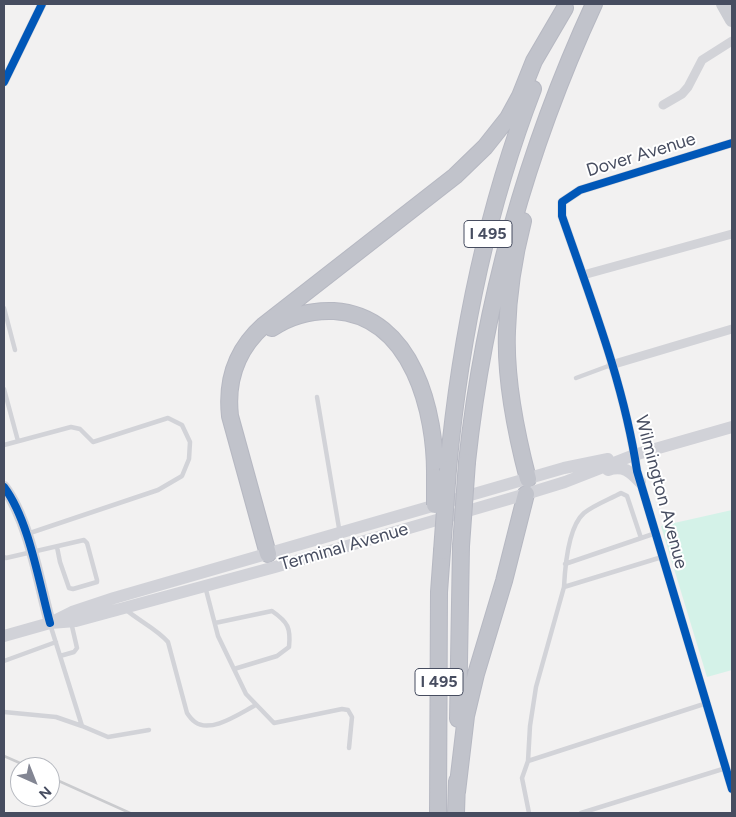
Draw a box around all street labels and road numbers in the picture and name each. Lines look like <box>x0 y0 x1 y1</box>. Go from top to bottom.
street label: Dover Avenue <box>584 128 698 182</box>
road number: I 495 <box>464 220 512 248</box>
street label: Wilmington Avenue <box>630 413 692 571</box>
street label: Terminal Avenue <box>277 518 411 576</box>
road number: I 495 <box>415 669 463 696</box>

